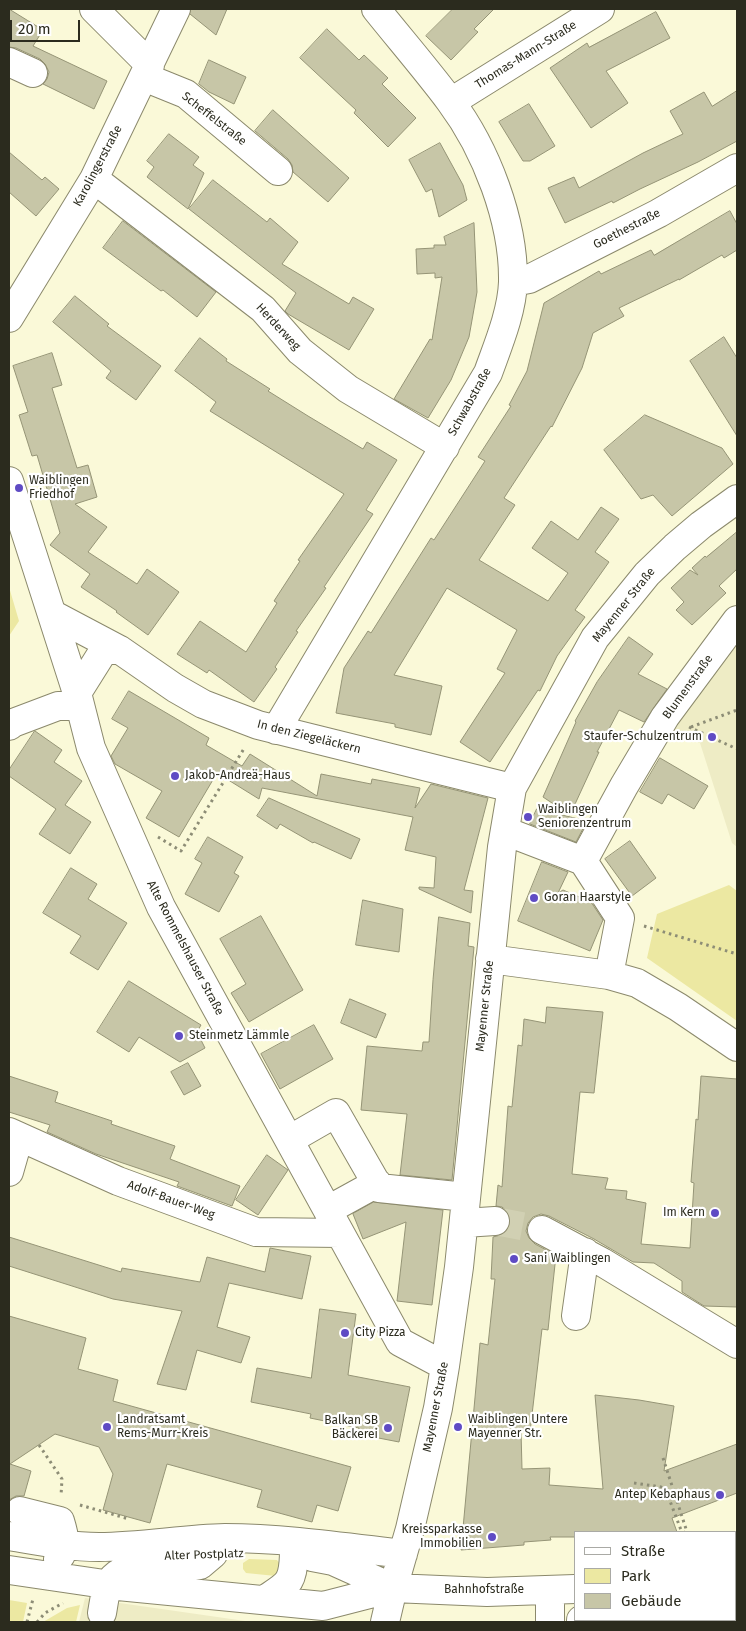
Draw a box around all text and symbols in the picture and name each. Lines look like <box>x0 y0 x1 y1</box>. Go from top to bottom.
scale bar <box>12 10 82 42</box>
street label: Thomas-Mann-Straße <box>473 18 579 92</box>
text: 20 m <box>18 20 51 38</box>
street label: Scheffelstraße <box>179 89 249 149</box>
street label: Karolingerstraße <box>70 123 126 209</box>
street label: Goethestraße <box>591 206 663 252</box>
street label: Herderweg <box>253 301 303 353</box>
street label: Schwabstraße <box>445 365 495 439</box>
place label: Waiblingen Friedhof <box>29 474 89 502</box>
marker: Waiblingen Friedhof <box>13 482 25 494</box>
street label: Mayenner Straße <box>590 565 658 645</box>
street label: Blumenstraße <box>660 652 716 722</box>
street label: In den Ziegeläckern <box>256 717 362 757</box>
place label: Staufer-Schulzentrum <box>584 730 702 744</box>
marker: Staufer-Schulzentrum <box>706 731 718 743</box>
place label: Jakob-Andreä-Haus <box>185 769 290 783</box>
marker: Jakob-Andreä-Haus <box>169 770 181 782</box>
place label: Waiblingen Seniorenzentrum <box>538 803 631 831</box>
marker: Waiblingen Seniorenzentrum <box>522 811 534 823</box>
street label: Alte Rommelshauser Straße <box>143 878 227 1018</box>
place label: Goran Haarstyle <box>544 891 631 905</box>
marker: Goran Haarstyle <box>528 892 540 904</box>
street label: Mayenner Straße <box>473 960 497 1052</box>
place label: Steinmetz Lämmle <box>189 1029 289 1043</box>
marker: Steinmetz Lämmle <box>173 1030 185 1042</box>
street label: Adolf-Bauer-Weg <box>125 1177 217 1223</box>
place label: Im Kern <box>663 1206 705 1220</box>
marker: Im Kern <box>709 1207 721 1219</box>
place label: Sani Waiblingen <box>524 1252 611 1266</box>
marker: Sani Waiblingen <box>508 1253 520 1265</box>
place label: City Pizza <box>355 1326 406 1340</box>
marker: City Pizza <box>339 1327 351 1339</box>
street label: Mayenner Straße <box>420 1361 452 1453</box>
place label: Landratsamt Rems-Murr-Kreis <box>117 1413 208 1441</box>
place label: Waiblingen Untere Mayenner Str. <box>468 1413 568 1441</box>
place label: Balkan SB Bäckerei <box>324 1414 378 1442</box>
marker: Landratsamt Rems-Murr-Kreis <box>101 1421 113 1433</box>
marker: Waiblingen Untere Mayenner Str. <box>452 1421 464 1433</box>
marker: Balkan SB Bäckerei <box>382 1422 394 1434</box>
place label: Antep Kebaphaus <box>615 1488 710 1502</box>
marker: Antep Kebaphaus <box>714 1489 726 1501</box>
place label: Kreissparkasse Immobilien <box>401 1523 482 1551</box>
marker: Kreissparkasse Immobilien <box>486 1531 498 1543</box>
legend <box>574 1531 736 1621</box>
text: Straße <box>621 1542 665 1560</box>
street label: Alter Postplatz <box>164 1546 244 1564</box>
text: Park <box>621 1567 651 1585</box>
street label: Bahnhofstraße <box>444 1583 524 1597</box>
text: Gebäude <box>621 1592 681 1610</box>

